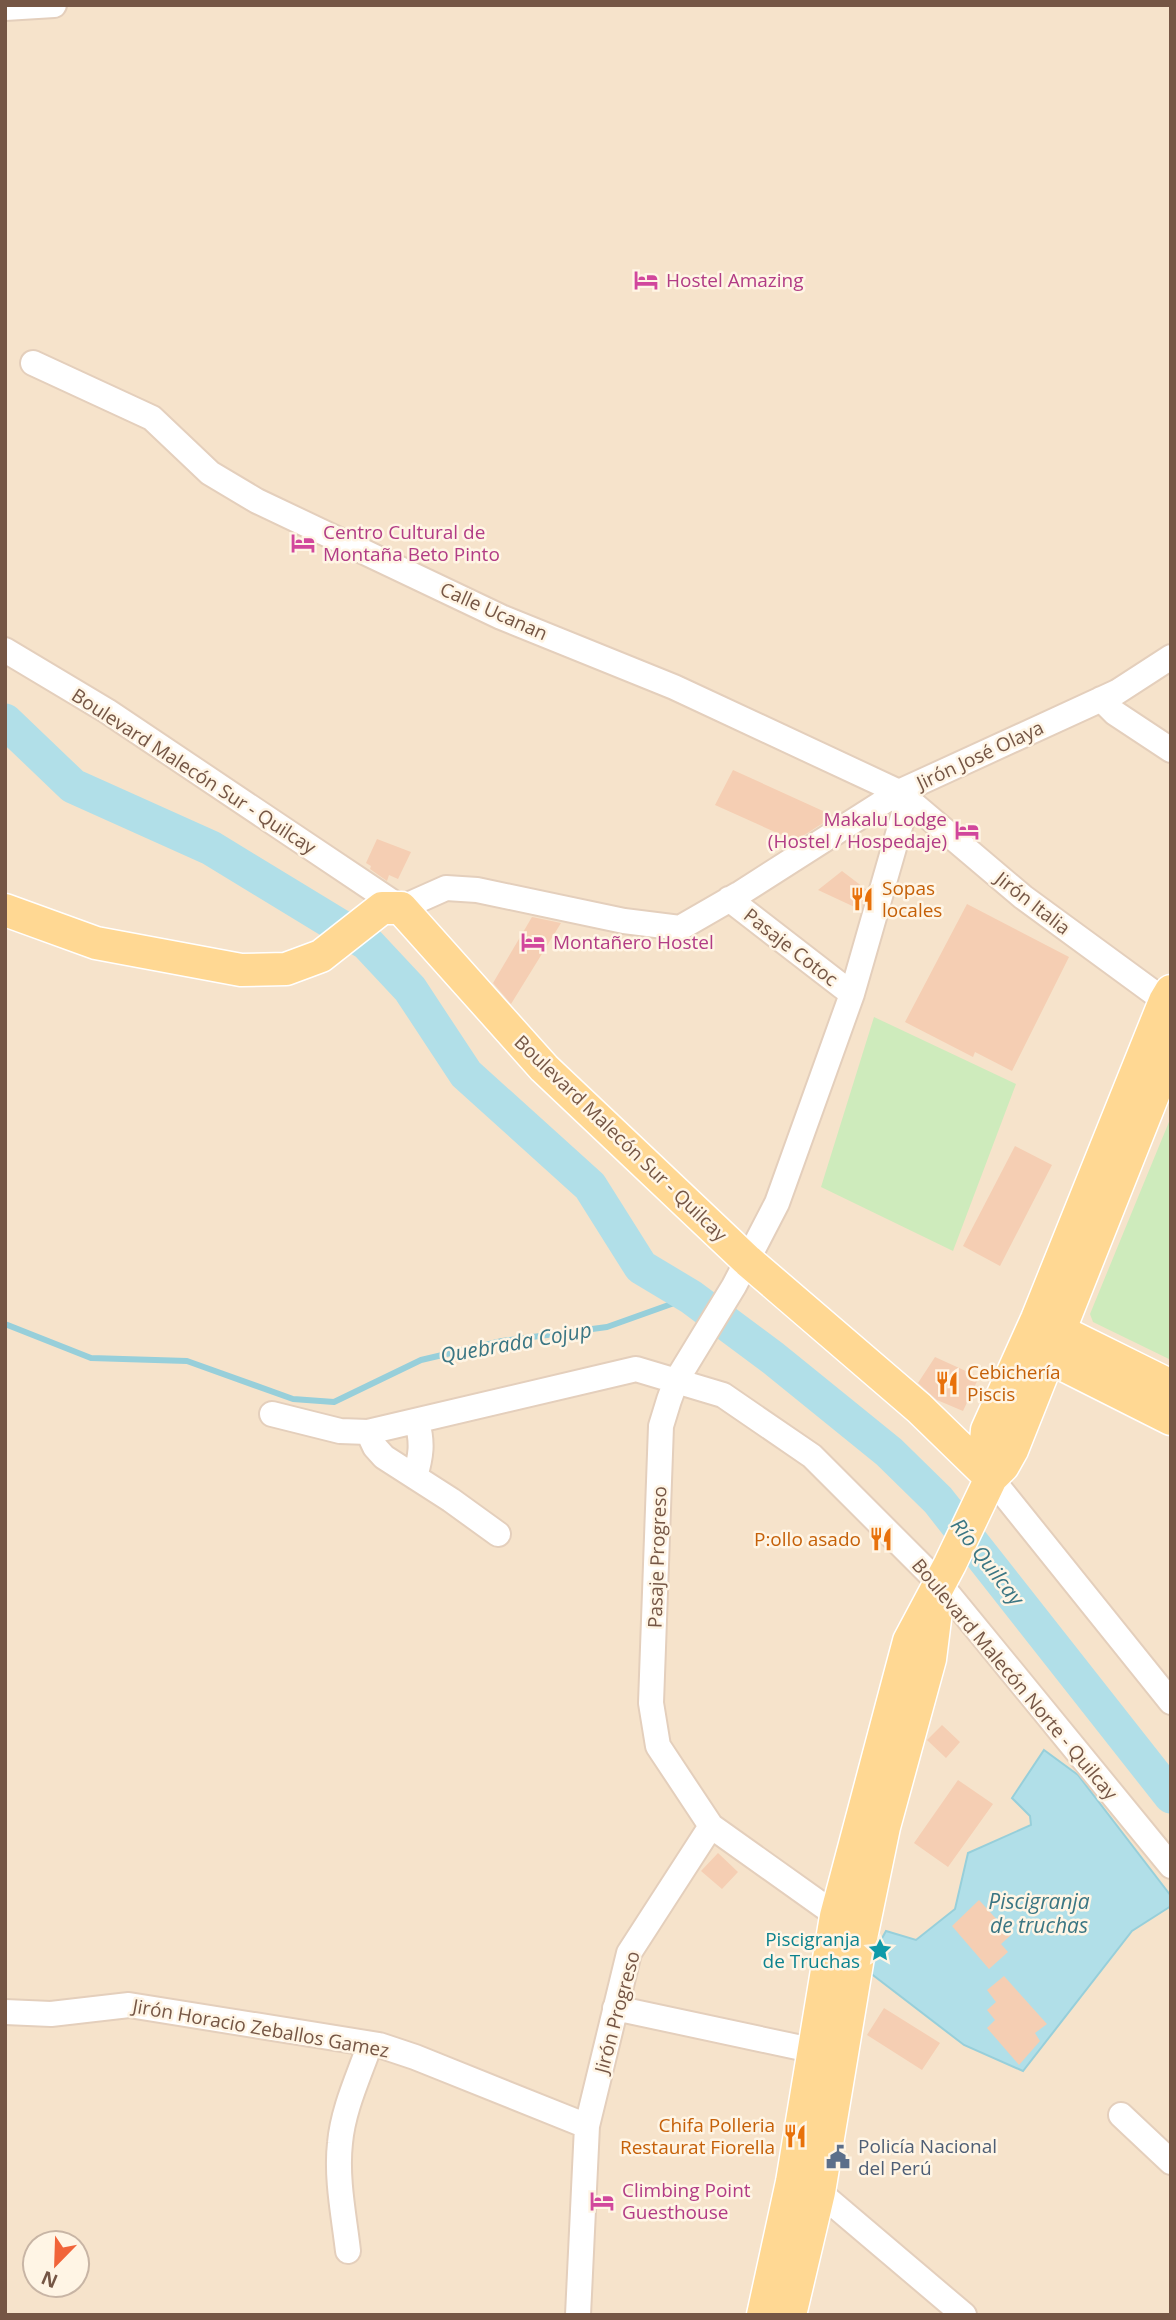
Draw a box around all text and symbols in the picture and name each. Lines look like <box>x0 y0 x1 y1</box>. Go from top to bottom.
hotel icon: Hostel Amazing <box>632 266 660 294</box>
place label: Hostel Amazing <box>666 267 804 293</box>
place label: Centro Cultural de Montaña Beto Pinto <box>323 519 500 567</box>
hotel icon: Centro Cultural de Montaña Beto Pinto <box>289 529 317 557</box>
street label: Calle Ucanan <box>436 576 552 646</box>
street label: Boulevard Malecón Sur - Quilcay <box>67 682 322 860</box>
street label: Jirón José Olaya <box>911 714 1048 797</box>
place label: Makalu Lodge (Hostel / Hospedaje) <box>768 806 947 854</box>
hotel icon: Makalu Lodge (Hostel / Hospedaje) <box>953 816 981 844</box>
street label: Jirón Italia <box>989 864 1076 940</box>
place label: Sopas locales <box>882 875 942 923</box>
restaurant icon: Sopas locales <box>848 885 876 913</box>
street label: Pasaje Cotoc <box>739 902 843 992</box>
hotel icon: Montañero Hostel <box>519 928 547 956</box>
place label: Montañero Hostel <box>553 929 714 955</box>
street label: Boulevard Malecón Sur - Quilcay <box>509 1029 733 1247</box>
water label: Quebrada Cojup <box>438 1315 594 1369</box>
place label: Cebichería Piscis <box>967 1359 1061 1407</box>
restaurant icon: Cebichería Piscis <box>933 1369 961 1397</box>
street label: Pasaje Progreso <box>642 1486 672 1628</box>
water label: Río Quilcay <box>945 1512 1031 1612</box>
restaurant icon: P:ollo asado <box>867 1525 895 1553</box>
place label: P:ollo asado <box>754 1526 861 1552</box>
street label: Boulevard Malecón Norte - Quilcay <box>906 1553 1124 1806</box>
water label: Piscigranja de truchas <box>988 1887 1090 1939</box>
place label: Piscigranja de Truchas <box>763 1926 860 1974</box>
place icon: Piscigranja de Truchas <box>866 1936 894 1964</box>
street label: Jirón Progreso <box>588 1948 646 2078</box>
street label: Jirón Horacio Zeballos Gamez <box>129 1992 391 2063</box>
place label: Chifa Polleria Restaurat Fiorella <box>620 2112 775 2160</box>
restaurant icon: Chifa Polleria Restaurat Fiorella <box>781 2122 809 2150</box>
place label: Policía Nacional del Perú <box>858 2133 997 2181</box>
public building icon: Policía Nacional del Perú <box>824 2143 852 2171</box>
place label: Climbing Point Guesthouse <box>622 2177 751 2225</box>
hotel icon: Climbing Point Guesthouse <box>588 2187 616 2215</box>
north arrow <box>21 2229 91 2299</box>
text: N <box>37 2265 62 2295</box>

